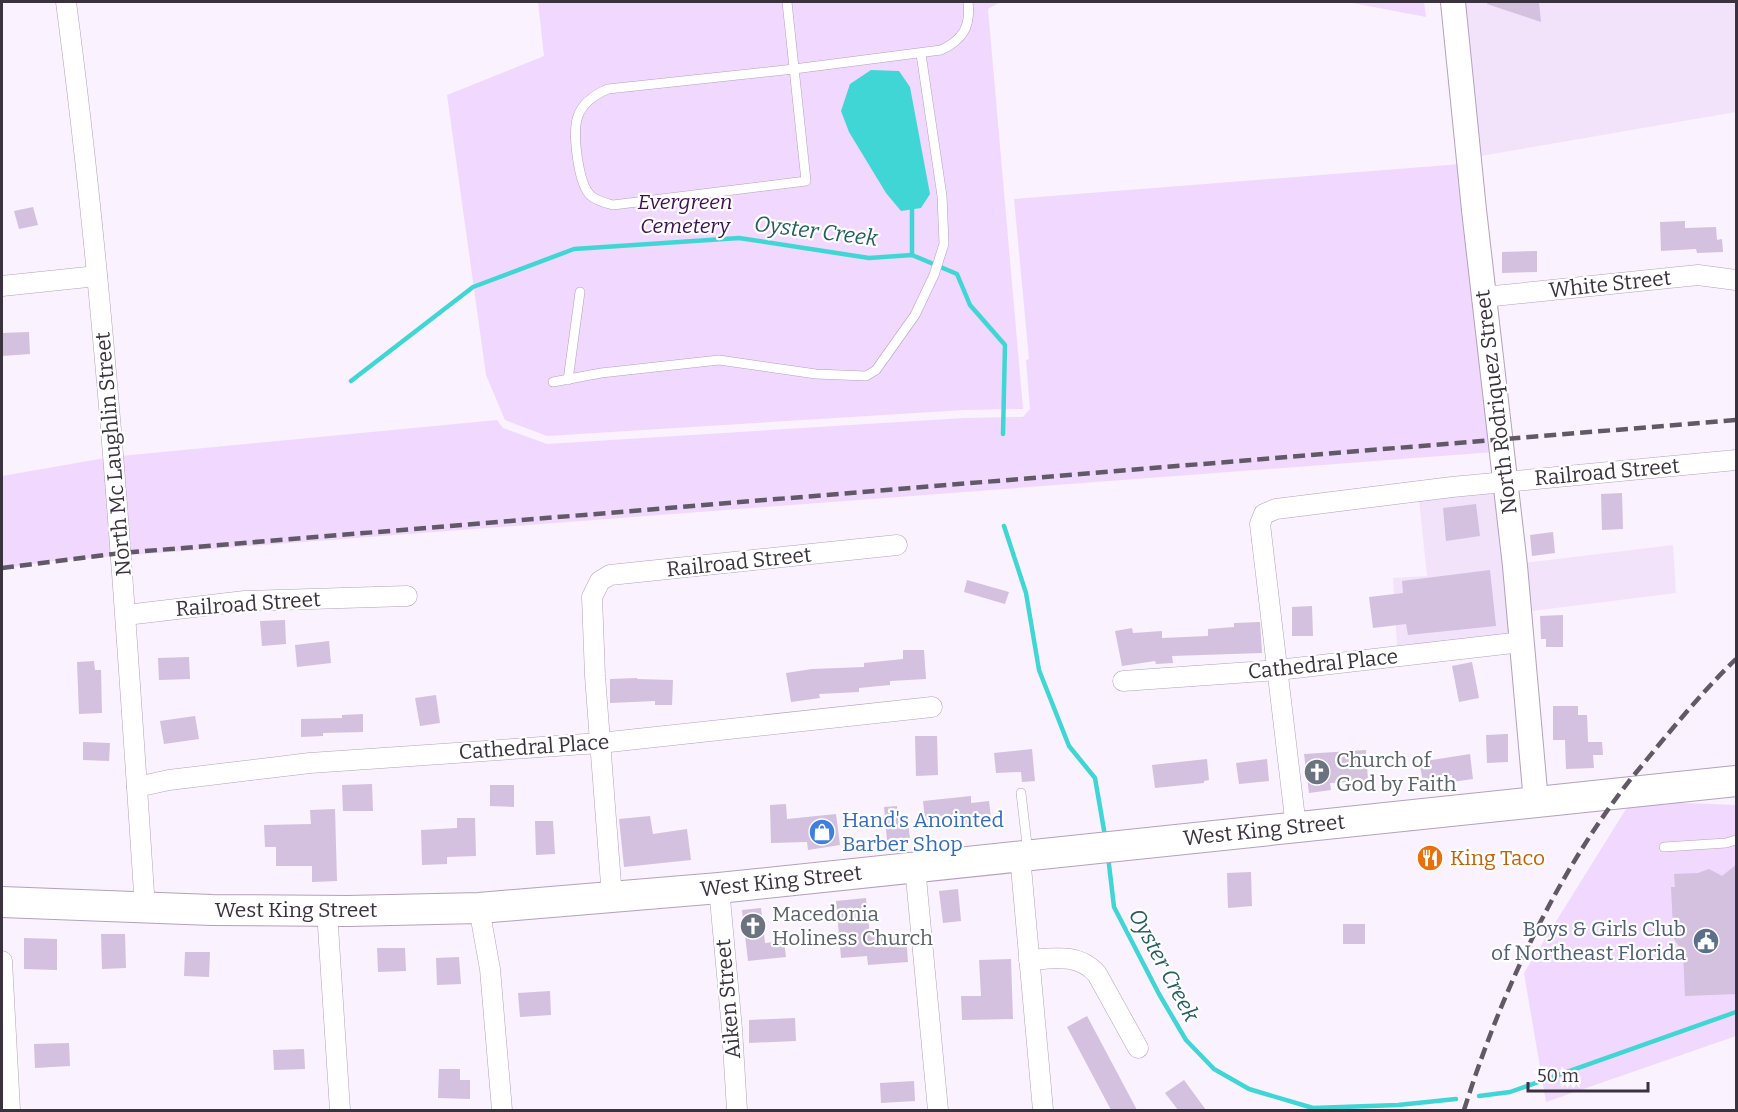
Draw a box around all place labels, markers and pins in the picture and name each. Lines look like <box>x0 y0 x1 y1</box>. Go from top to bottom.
place label: Church of God by Faith <box>1336 747 1457 797</box>
church icon: Church of God by Faith <box>1302 757 1332 787</box>
place label: Hand's Anointed Barber Shop <box>842 807 1004 857</box>
shop icon: Hand's Anointed Barber Shop <box>807 817 837 847</box>
restaurant icon: King Taco <box>1415 843 1445 873</box>
place label: King Taco <box>1450 845 1545 871</box>
place label: Macedonia Holiness Church <box>772 901 933 951</box>
church icon: Macedonia Holiness Church <box>738 911 768 941</box>
place label: Boys & Girls Club of Northeast Florida <box>1491 916 1687 966</box>
public building icon: Boys & Girls Club of Northeast Florida <box>1691 926 1721 956</box>

